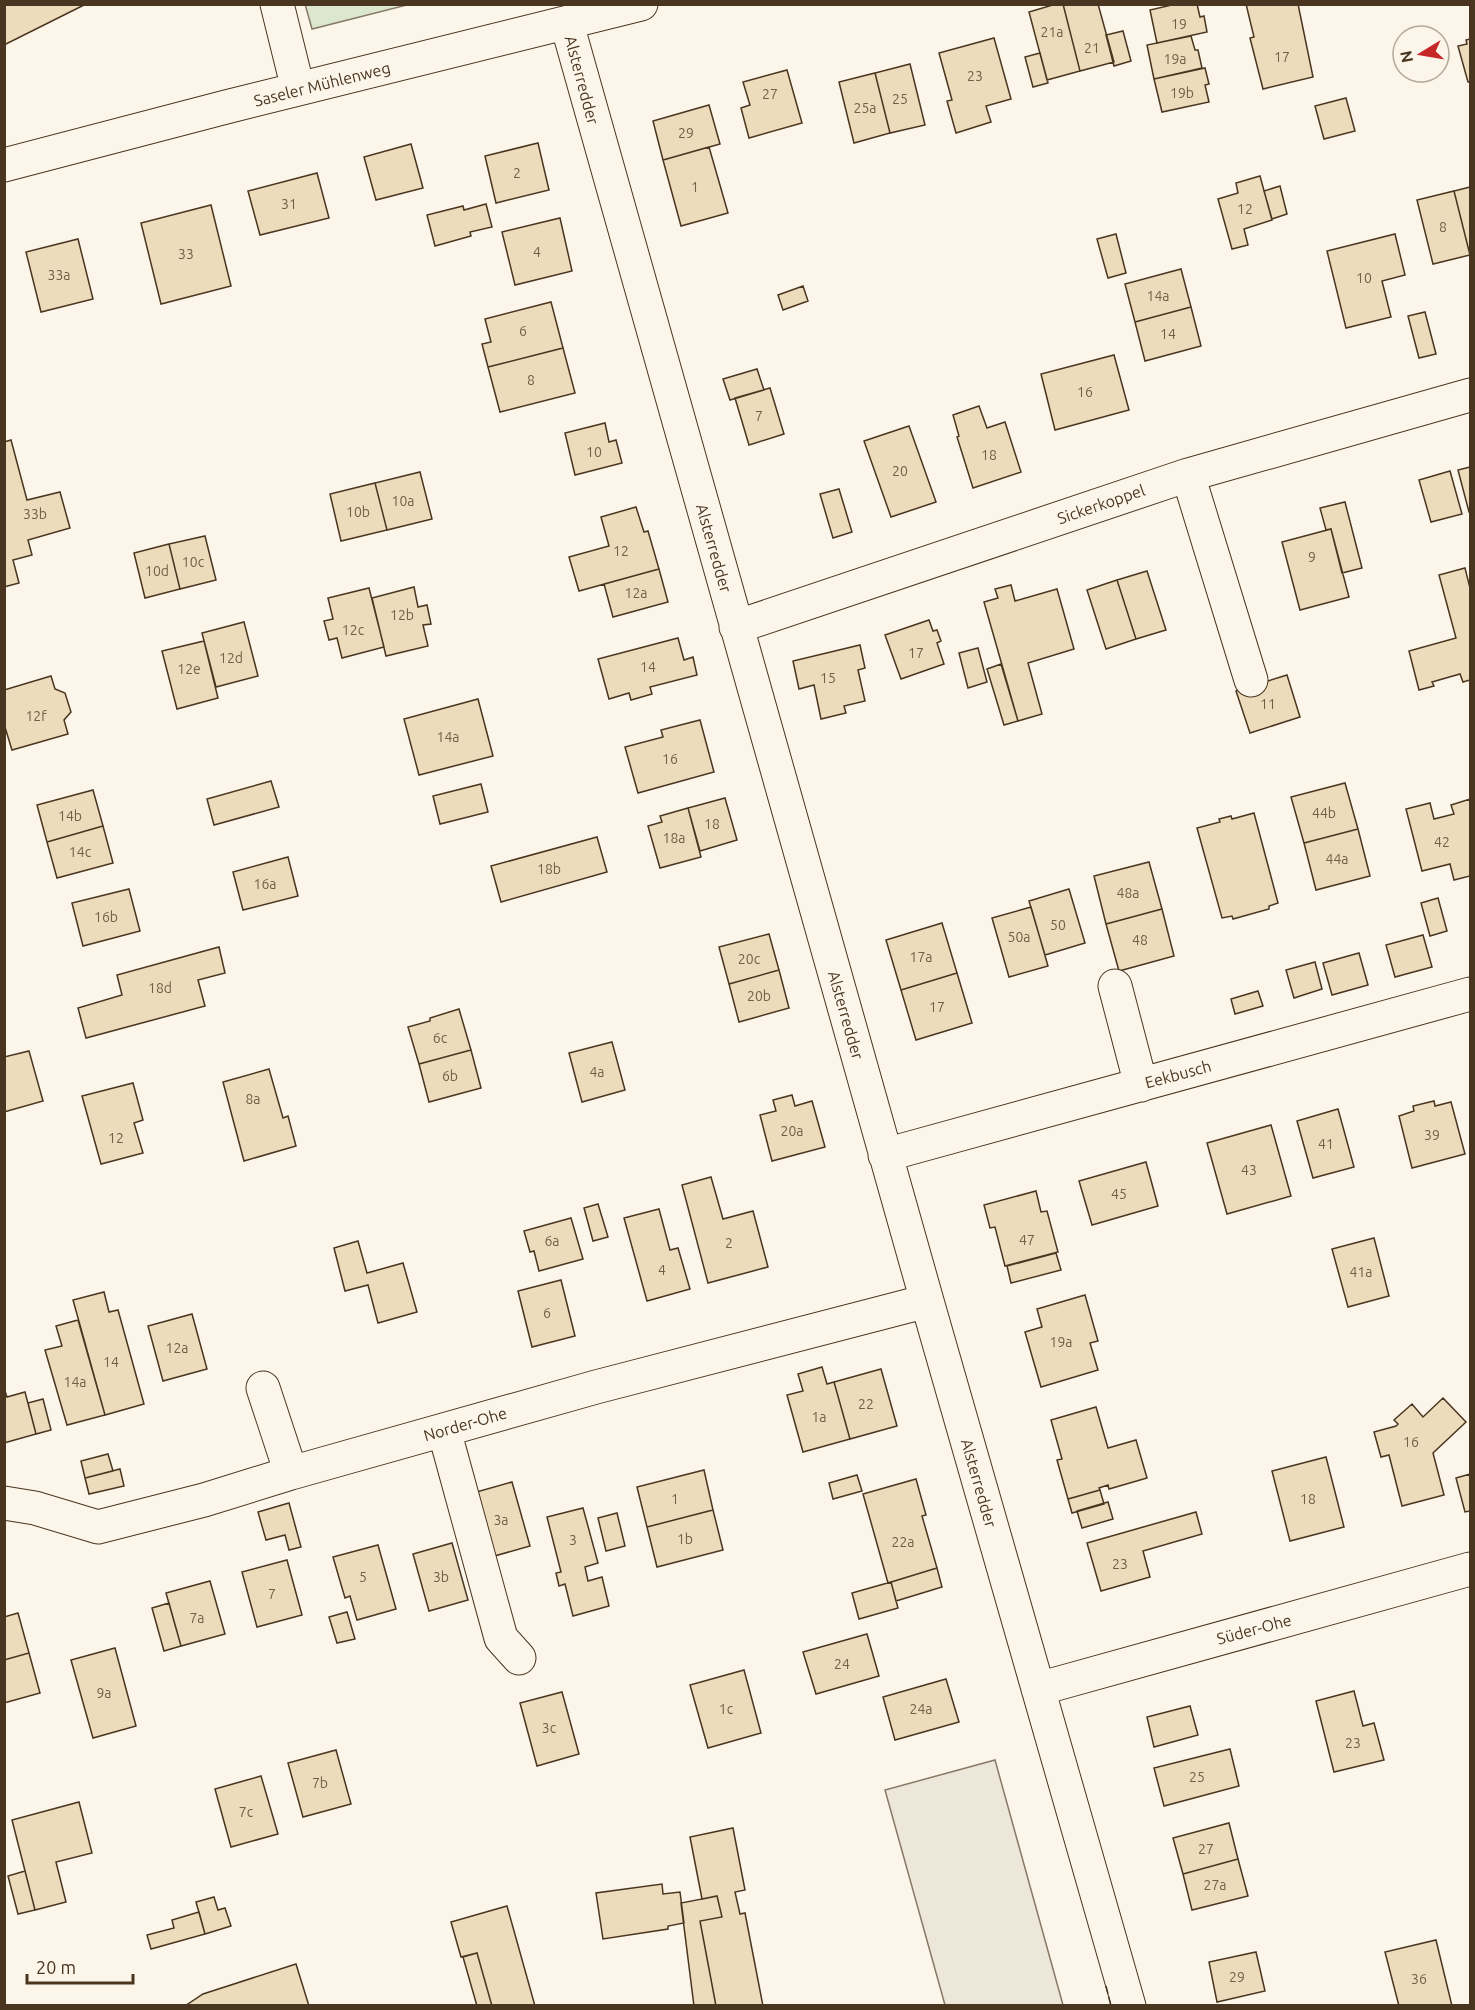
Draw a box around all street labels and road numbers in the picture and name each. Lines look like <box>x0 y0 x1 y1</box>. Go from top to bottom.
street label: Alsterredder <box>562 34 602 126</box>
street label: Saseler Mühlenweg <box>252 58 392 110</box>
street label: Sickerkoppel <box>1055 481 1147 527</box>
street label: Alsterredder <box>693 502 735 594</box>
street label: Alsterredder <box>825 969 867 1061</box>
street label: Eekbusch <box>1143 1057 1213 1091</box>
street label: Norder-Ohe <box>421 1404 509 1444</box>
street label: Alsterredder <box>958 1437 1000 1529</box>
street label: Süder-Ohe <box>1215 1610 1293 1648</box>

